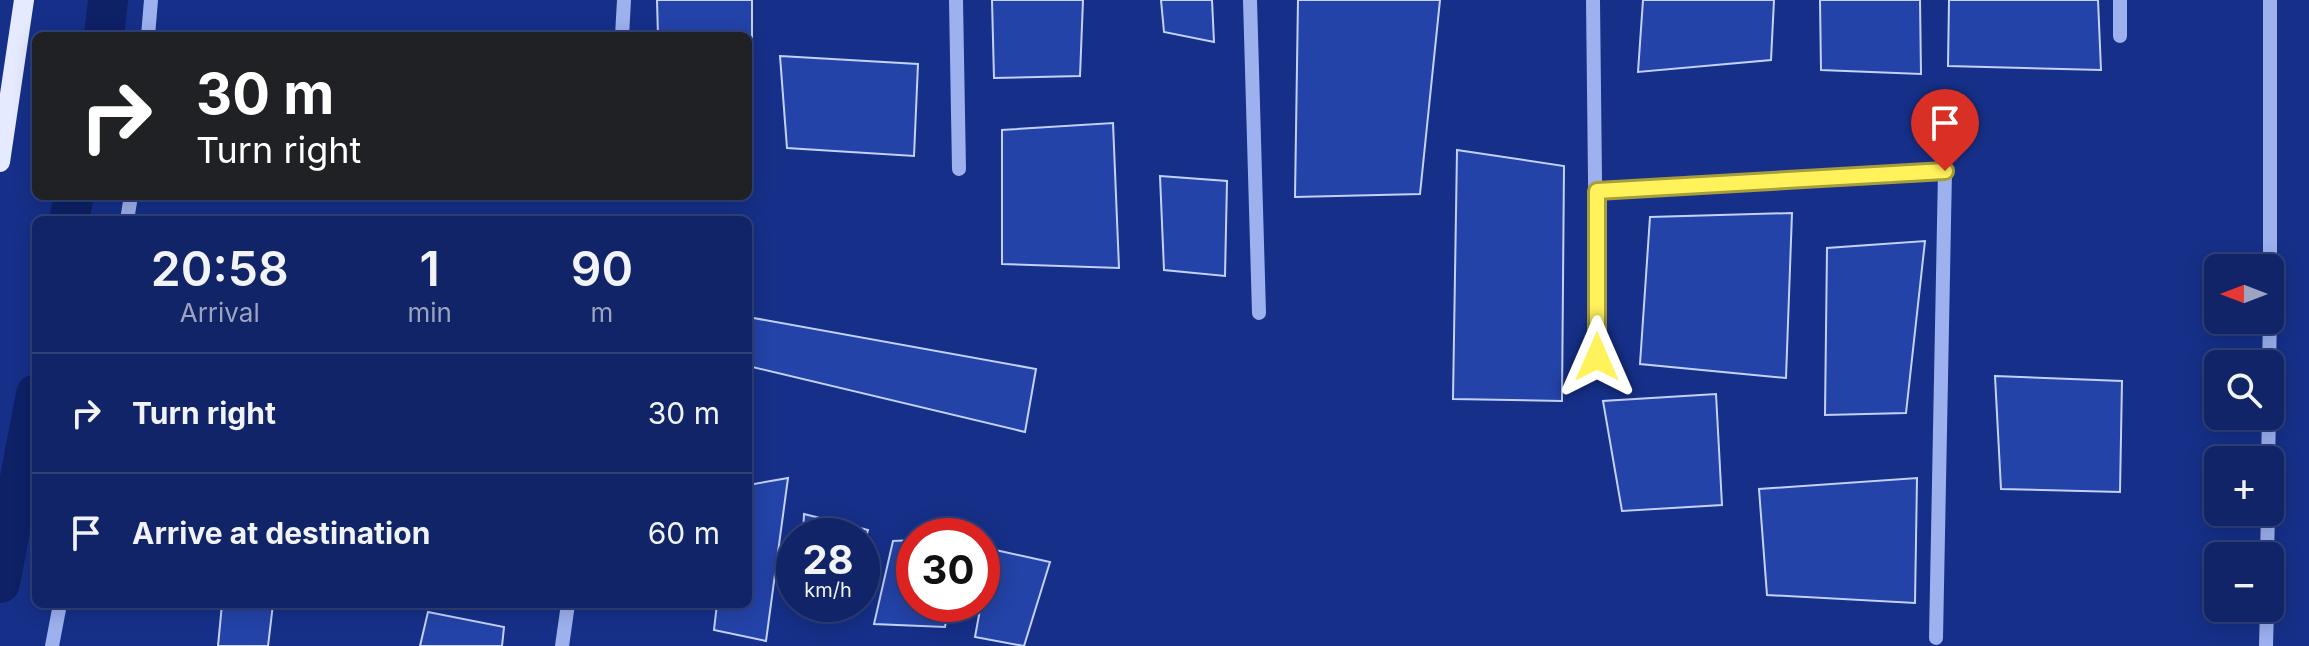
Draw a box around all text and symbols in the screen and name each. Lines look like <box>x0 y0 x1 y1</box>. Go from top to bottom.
text: 30 m <box>196 60 334 128</box>
icon: right <box>64 64 168 168</box>
pin <box>1911 89 1979 171</box>
icon: arrive <box>1923 101 1967 145</box>
text: Turn right <box>196 128 361 172</box>
text: 20:58 <box>151 239 289 298</box>
text: 1 <box>420 239 440 298</box>
text: 90 <box>571 239 633 298</box>
north arrow <box>2204 254 2284 334</box>
map controls <box>2204 254 2284 622</box>
text: Arrival <box>180 297 260 328</box>
text: min <box>407 297 452 328</box>
text: m <box>591 297 613 328</box>
position arrow <box>1555 315 1639 399</box>
button: search <box>2204 350 2284 430</box>
icon: right <box>64 391 108 435</box>
text: Turn right <box>132 395 276 431</box>
text: 30 m <box>648 395 720 431</box>
button: + <box>2204 446 2284 526</box>
icon: arrive <box>64 511 108 555</box>
text: Arrive at destination <box>132 515 430 551</box>
text: 60 m <box>648 515 720 551</box>
speed limit sign: 30 <box>896 518 1000 622</box>
text: 28 <box>802 535 854 584</box>
button: − <box>2204 542 2284 622</box>
text: km/h <box>804 578 852 602</box>

